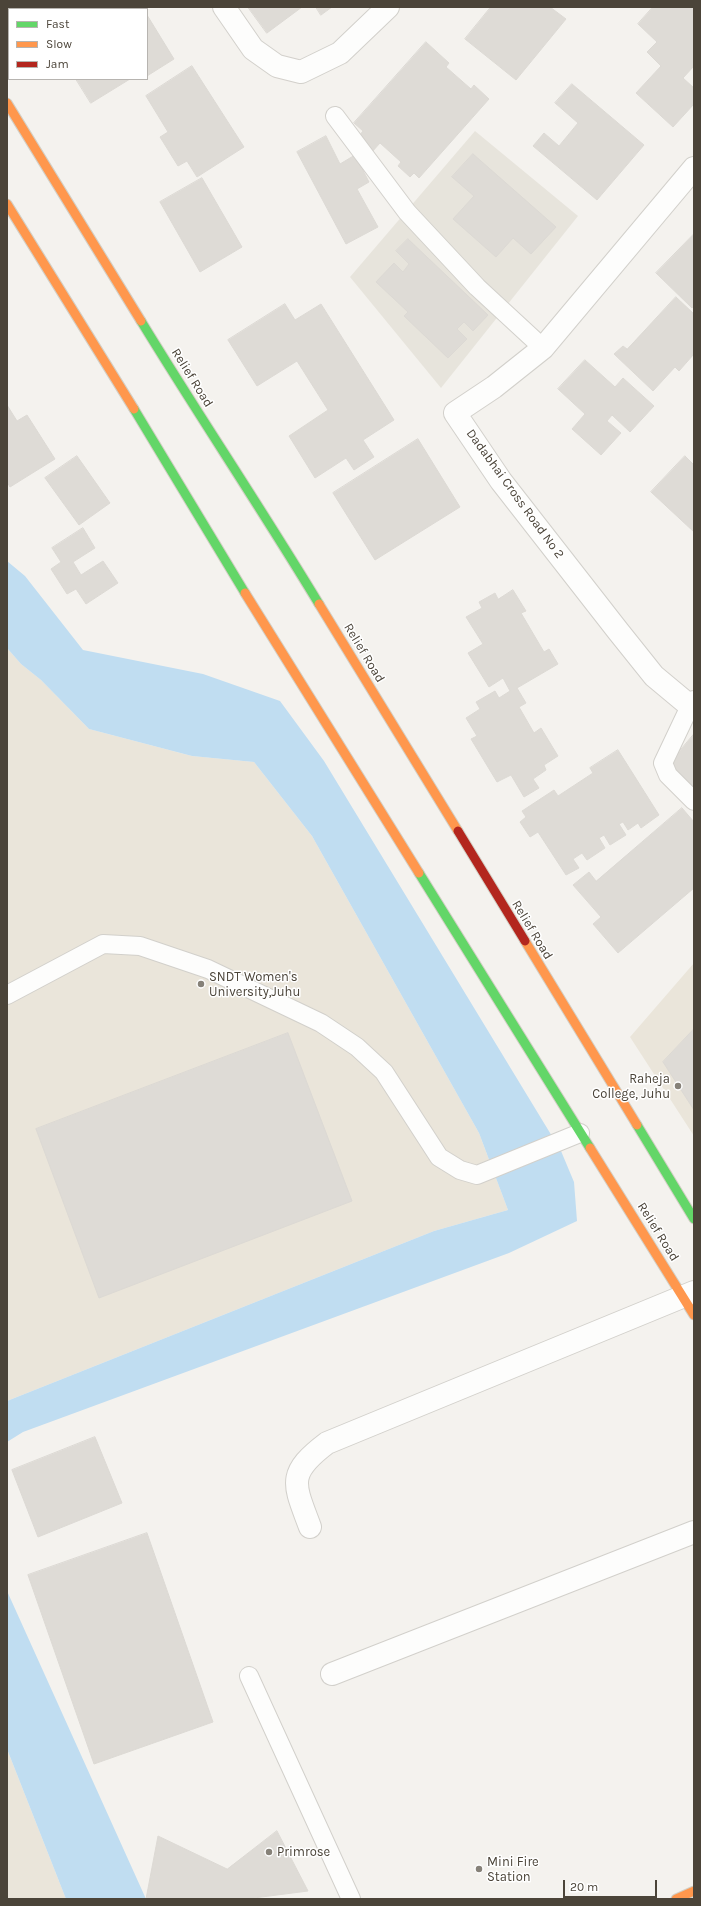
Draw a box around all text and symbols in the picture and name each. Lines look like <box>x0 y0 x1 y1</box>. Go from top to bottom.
legend <box>8 8 148 80</box>
text: Fast <box>46 17 69 31</box>
text: Slow <box>46 37 72 51</box>
text: Jam <box>46 57 69 71</box>
street label: Relief Road <box>168 346 216 410</box>
street label: Dadabhai Cross Road No 2 <box>463 426 567 562</box>
street label: Relief Road <box>340 621 388 685</box>
street label: Relief Road <box>508 898 556 962</box>
place label: SNDT Women's University,Juhu <box>209 969 300 1000</box>
marker: SNDT Women's University,Juhu <box>196 979 206 989</box>
place label: Raheja College, Juhu <box>592 1071 670 1102</box>
marker: Raheja College, Juhu <box>673 1081 683 1091</box>
street label: Relief Road <box>634 1200 682 1264</box>
place label: Primrose <box>277 1844 330 1860</box>
marker: Primrose <box>264 1847 274 1857</box>
place label: Mini Fire Station <box>487 1854 539 1885</box>
marker: Mini Fire Station <box>474 1864 484 1874</box>
scale bar <box>565 1872 659 1898</box>
text: 20 m <box>570 1880 598 1894</box>

